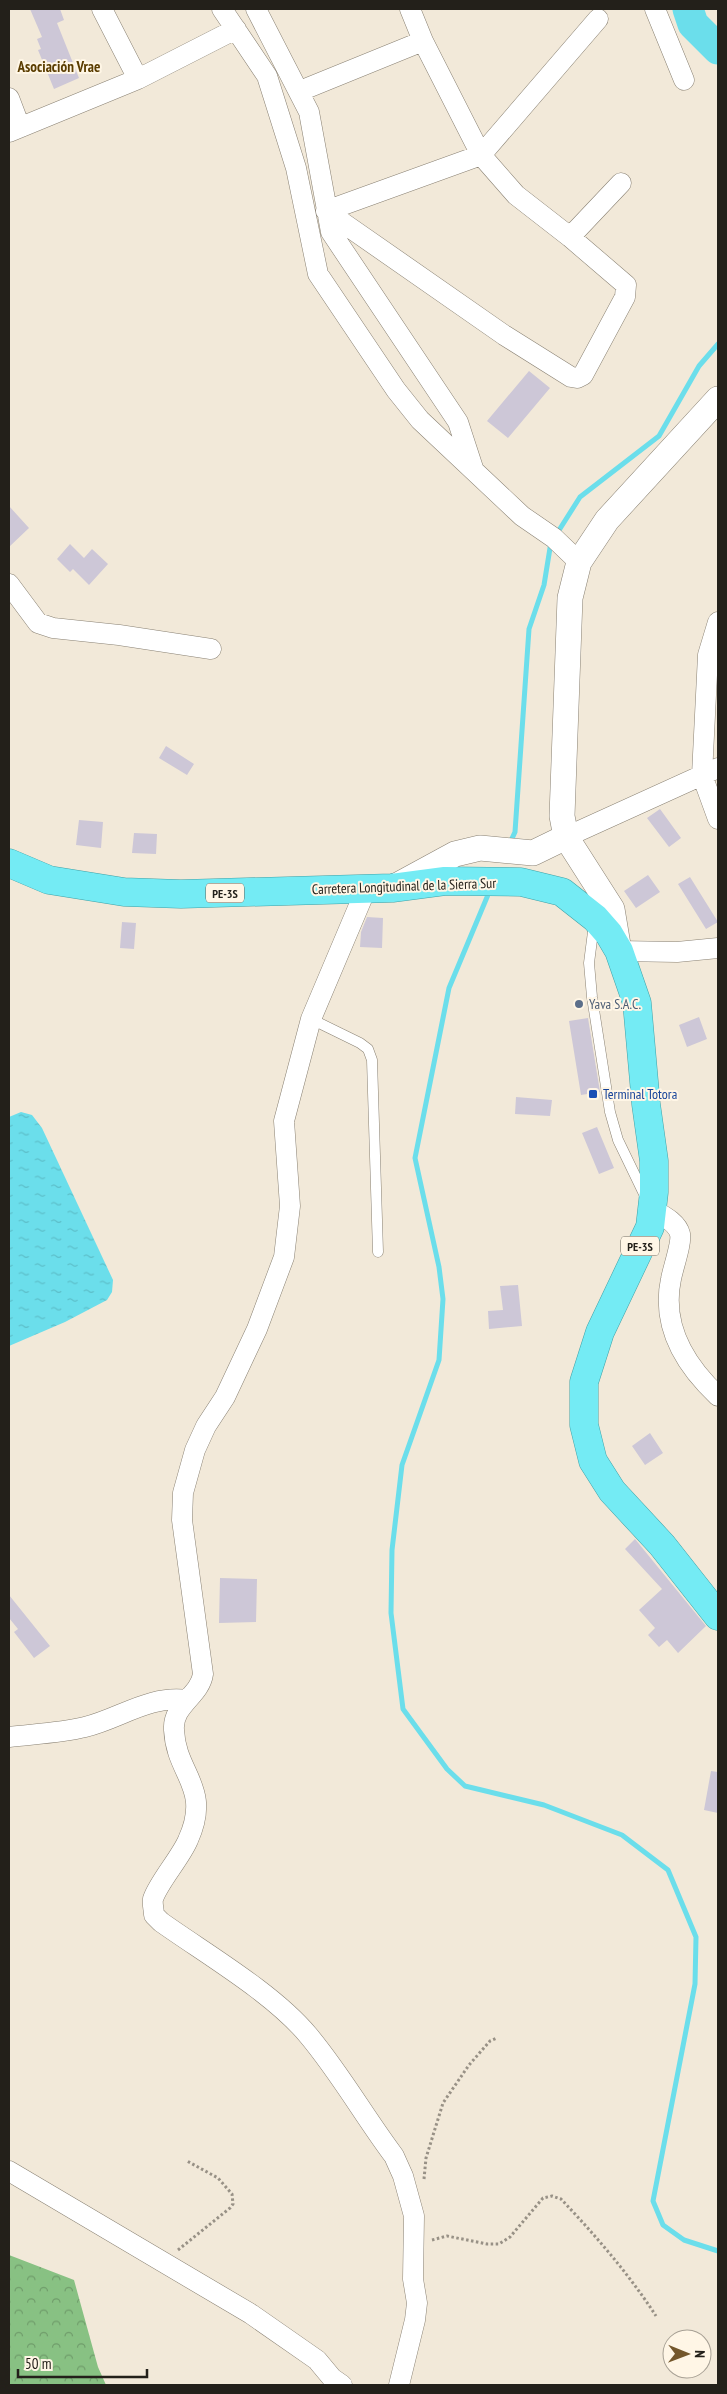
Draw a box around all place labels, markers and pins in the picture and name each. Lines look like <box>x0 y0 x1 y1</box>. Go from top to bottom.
place label: Yava S.A.C. <box>589 995 641 1013</box>
marker: Yava S.A.C. <box>573 998 585 1010</box>
place label: Terminal Totora <box>603 1085 677 1103</box>
marker: Terminal Totora <box>587 1088 599 1100</box>

